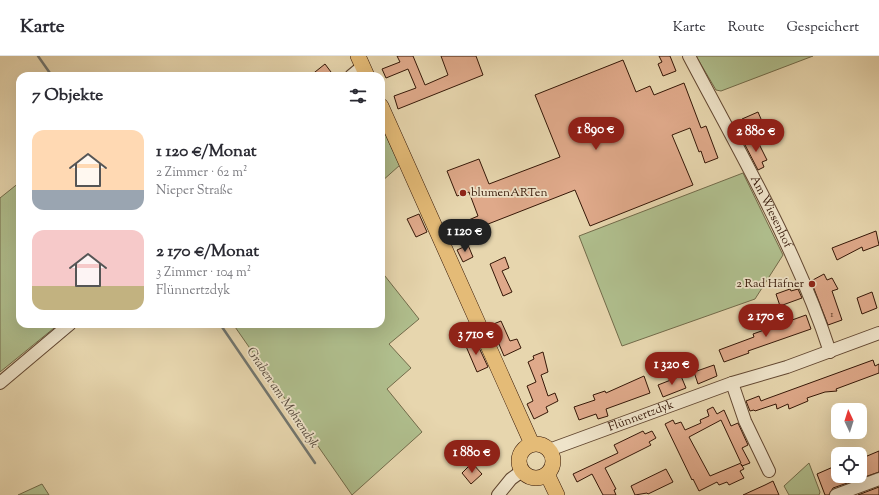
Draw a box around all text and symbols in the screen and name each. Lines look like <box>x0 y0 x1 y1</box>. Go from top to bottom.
text: Karte <box>20 14 65 41</box>
text: Karte <box>673 18 706 38</box>
text: Route <box>728 18 764 38</box>
text: Gespeichert <box>786 18 859 38</box>
text: 7 Objekte <box>32 84 103 108</box>
icon: filters <box>347 85 369 107</box>
pin: 1 890 € <box>559 117 633 151</box>
pin: 2 880 € <box>719 119 793 153</box>
text: 1 890 € <box>577 121 615 139</box>
text: 2 880 € <box>736 123 776 141</box>
text: 1 120 €/Monat <box>156 140 257 164</box>
icon: home <box>64 146 112 194</box>
text: 2 Zimmer · 62 m² <box>156 164 247 182</box>
street label: Am Wiesenhof <box>745 172 797 252</box>
text: Nieper Straße <box>156 182 233 200</box>
place label: blumenARTen <box>471 184 548 202</box>
marker: blumenARTen <box>458 188 468 198</box>
pin: 1 120 € <box>428 219 502 253</box>
text: 1 120 € <box>447 223 483 241</box>
text: 2 170 €/Monat <box>156 240 259 264</box>
icon: home <box>64 246 112 294</box>
text: 3 Zimmer · 104 m² <box>156 264 251 282</box>
place label: 2 Rad Häfner <box>736 275 804 293</box>
marker: 2 Rad Häfner <box>807 279 817 289</box>
text: Flünnertzdyk <box>156 282 230 300</box>
pin: 2 170 € <box>729 304 803 338</box>
house number: 1 <box>830 307 834 322</box>
text: 2 170 € <box>747 308 785 326</box>
pin: 3 710 € <box>439 322 513 356</box>
text: 3 710 € <box>458 326 494 344</box>
water label: Graben am Mohrendyk <box>242 344 322 452</box>
pin: 1 320 € <box>635 352 709 386</box>
text: 1 320 € <box>654 356 690 374</box>
street label: Flünnertzdyk <box>606 396 677 437</box>
north arrow <box>831 403 867 439</box>
map controls <box>831 403 867 483</box>
pin: 1 880 € <box>435 440 509 474</box>
text: 1 880 € <box>453 444 491 462</box>
button: locate <box>831 447 867 483</box>

